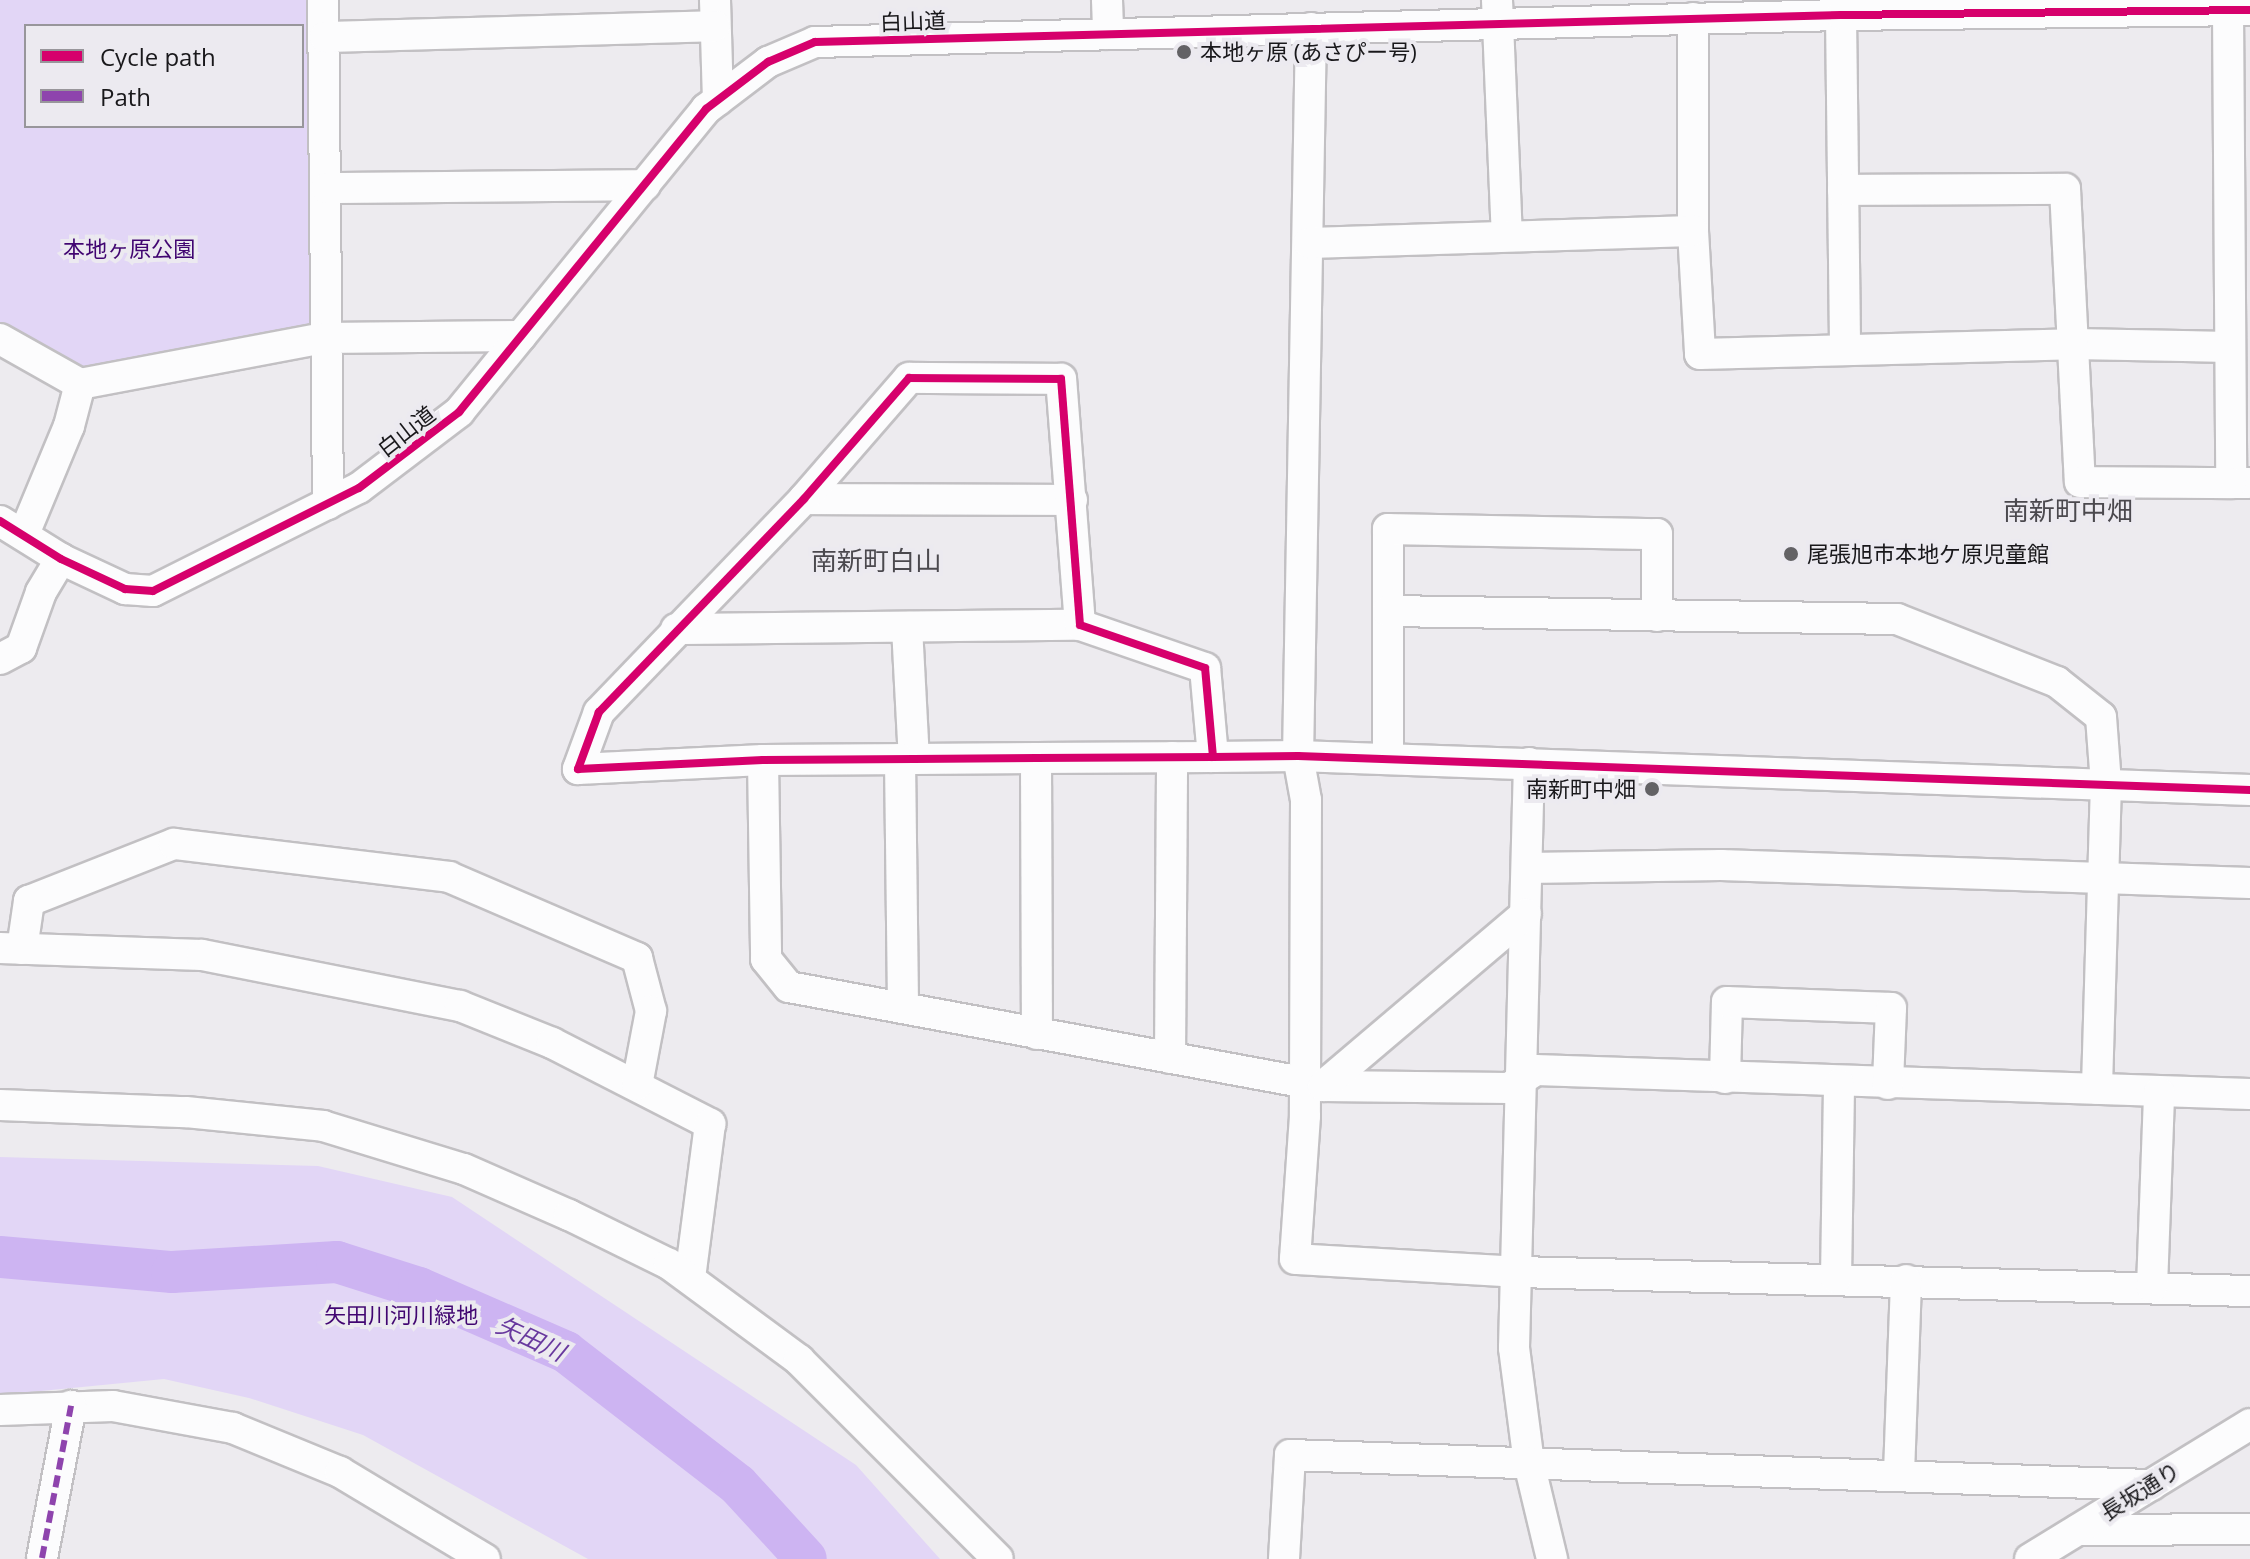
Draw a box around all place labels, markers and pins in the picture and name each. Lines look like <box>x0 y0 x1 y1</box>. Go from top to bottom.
place label: 本地ヶ原 (あさぴー号) <box>1200 39 1417 65</box>
marker: 本地ヶ原 (あさぴー号) <box>1175 43 1193 61</box>
place label: 尾張旭市本地ケ原児童館 <box>1807 541 2049 567</box>
marker: 尾張旭市本地ケ原児童館 <box>1782 545 1800 563</box>
place label: 南新町中畑 <box>1526 776 1636 802</box>
marker: 南新町中畑 <box>1643 780 1661 798</box>

